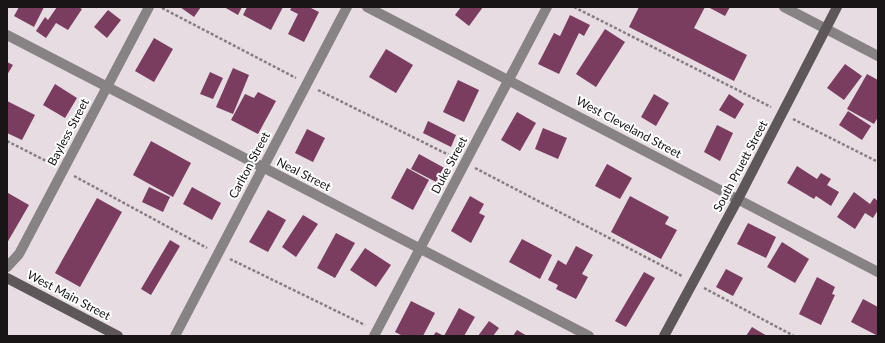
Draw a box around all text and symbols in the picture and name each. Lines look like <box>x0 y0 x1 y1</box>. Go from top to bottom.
street label: West Cleveland Street <box>574 93 685 161</box>
street label: Bayless Street <box>44 95 92 168</box>
street label: South Pruett Street <box>710 117 771 214</box>
street label: Carlton Street <box>225 128 273 201</box>
street label: Duke Street <box>428 133 471 196</box>
street label: Neal Street <box>274 154 334 194</box>
street label: West Main Street <box>25 267 114 324</box>

